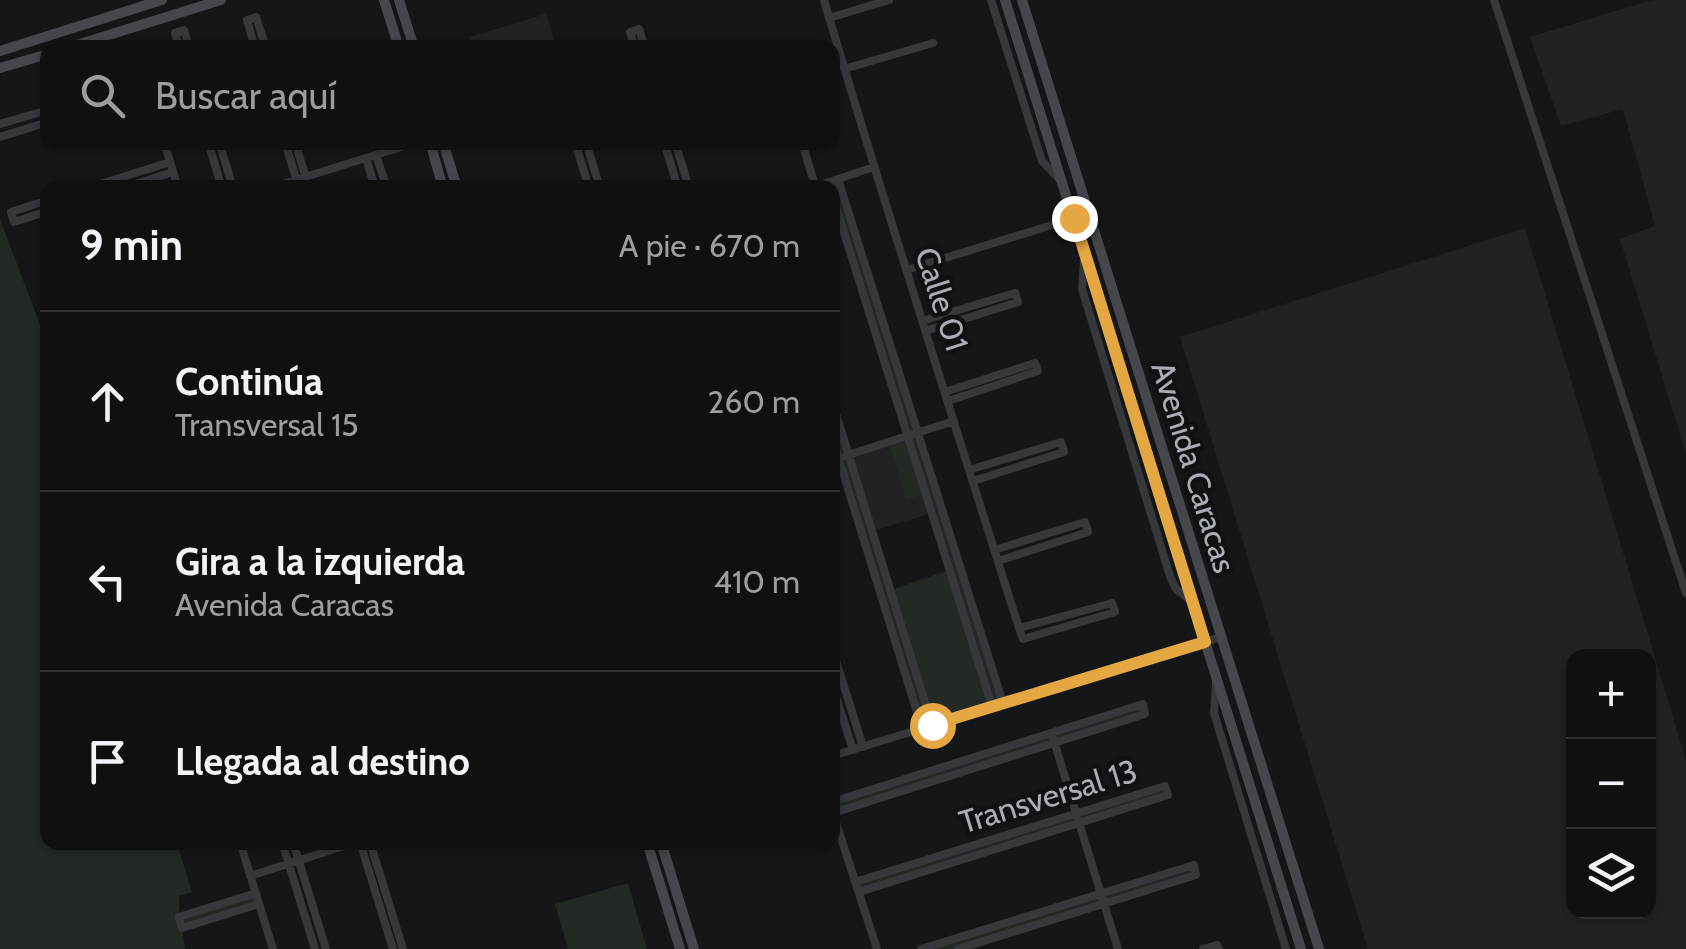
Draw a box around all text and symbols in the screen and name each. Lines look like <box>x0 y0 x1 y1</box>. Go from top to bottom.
search box <box>40 40 840 150</box>
icon: search <box>75 68 130 123</box>
text: Buscar aquí <box>155 72 337 119</box>
route end <box>1052 196 1098 242</box>
text: 9 min <box>80 219 183 271</box>
text: A pie · 670 m <box>619 226 800 265</box>
street label: Calle 01 <box>907 242 977 356</box>
street label: Avenida Caracas <box>1143 357 1245 577</box>
text: Continúa <box>175 358 323 405</box>
icon: ahead <box>80 374 135 429</box>
text: 260 m <box>707 382 800 421</box>
text: Transversal 15 <box>175 405 359 444</box>
text: Gira a la izquierda <box>175 538 465 585</box>
icon: left <box>80 554 135 609</box>
text: 410 m <box>713 562 800 601</box>
text: Avenida Caracas <box>175 585 394 624</box>
map controls <box>1566 649 1656 919</box>
button: + <box>1566 649 1656 739</box>
route start <box>910 703 956 749</box>
icon: arrive <box>80 734 135 789</box>
text: Llegada al destino <box>175 738 470 785</box>
button: − <box>1566 739 1656 829</box>
street label: Transversal 13 <box>954 750 1142 842</box>
button: layers <box>1566 829 1656 919</box>

